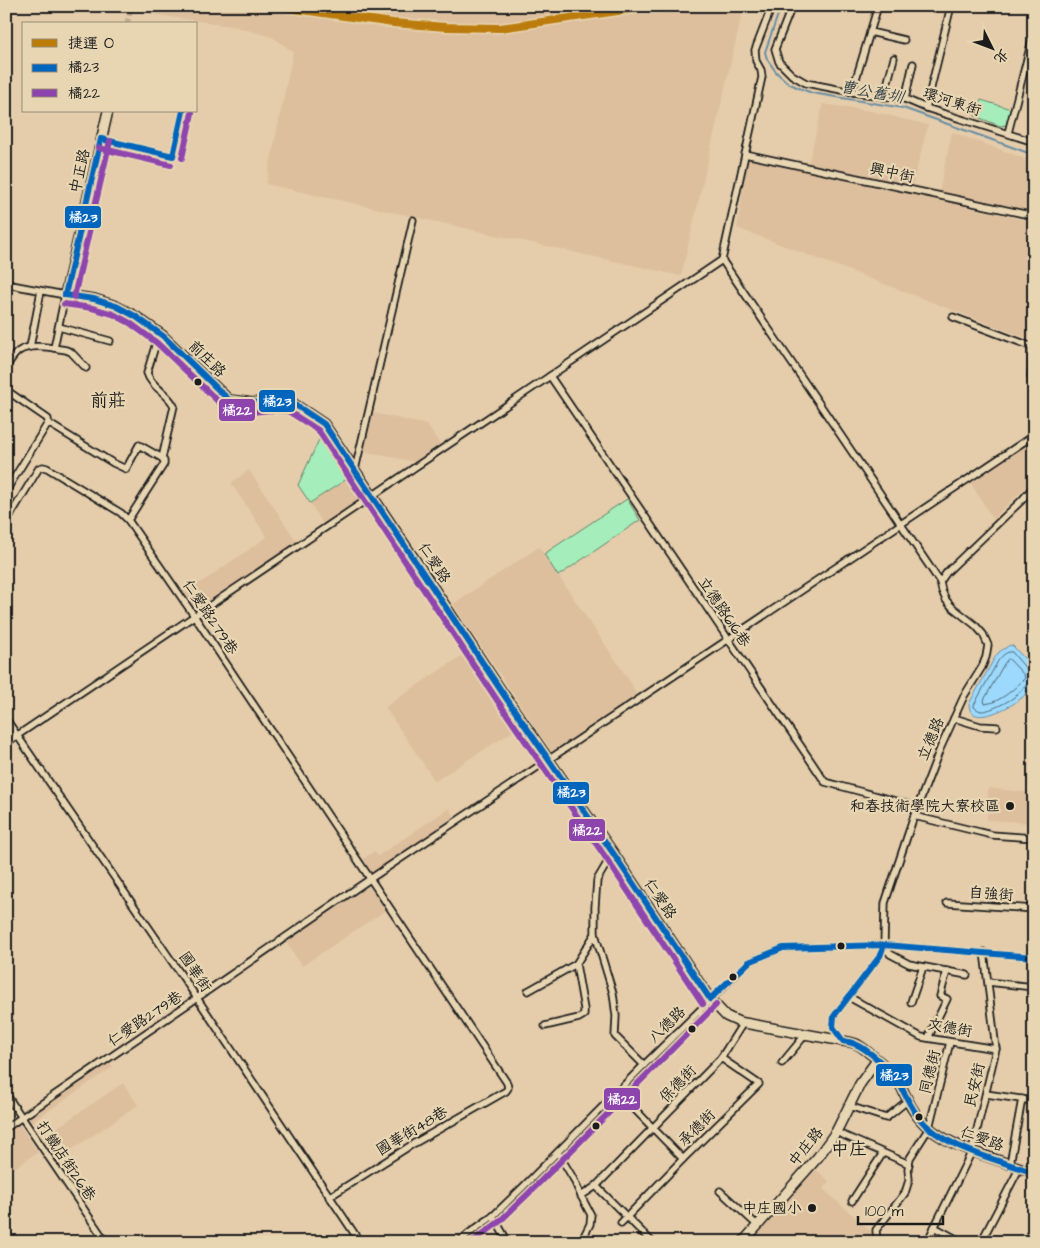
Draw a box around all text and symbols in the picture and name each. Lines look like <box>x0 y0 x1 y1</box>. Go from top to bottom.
legend <box>22 22 198 112</box>
north arrow <box>968 22 1018 72</box>
text: 捷運 O <box>68 33 114 54</box>
text: 北 <box>989 44 1013 68</box>
text: 橘23 <box>68 57 100 78</box>
water label: 曹公舊圳 <box>839 76 907 109</box>
text: 橘22 <box>68 83 101 104</box>
street label: 環河東街 <box>920 83 984 121</box>
street label: 中正路 <box>65 147 95 195</box>
street label: 興中街 <box>868 158 916 188</box>
line badge: 橘23 <box>64 205 102 229</box>
text: 橘23 <box>68 208 98 228</box>
street label: 前庄路 <box>184 336 230 382</box>
unlabelled marker <box>193 377 203 387</box>
district label: 前莊 <box>90 388 126 413</box>
line badge: 橘23 <box>258 389 296 413</box>
text: 橘23 <box>262 392 292 412</box>
line badge: 橘22 <box>218 398 256 422</box>
text: 橘22 <box>222 401 253 421</box>
street label: 仁愛路 <box>413 538 455 588</box>
street label: 立德路616巷 <box>693 573 755 651</box>
street label: 仁愛路279巷 <box>177 575 243 659</box>
street label: 立德路 <box>913 714 949 764</box>
line badge: 橘23 <box>552 781 590 805</box>
text: 橘23 <box>556 783 586 803</box>
place label: 和春技術學院大寮校區 <box>850 796 1000 817</box>
marker: 和春技術學院大寮校區 <box>1004 800 1016 812</box>
line badge: 橘22 <box>568 818 606 842</box>
text: 橘22 <box>572 821 603 841</box>
street label: 仁愛路 <box>639 874 681 924</box>
street label: 自強街 <box>968 882 1014 906</box>
unlabelled marker <box>836 941 846 951</box>
street label: 國華街 <box>174 947 216 997</box>
unlabelled marker <box>728 972 738 982</box>
street label: 仁愛路279巷 <box>103 986 187 1052</box>
street label: 八德路 <box>644 1002 690 1048</box>
street label: 文德街 <box>926 1014 974 1042</box>
unlabelled marker <box>687 1024 697 1034</box>
street label: 同德街 <box>914 1048 946 1096</box>
street label: 保德街 <box>655 1061 701 1107</box>
street label: 民安街 <box>960 1061 990 1109</box>
line badge: 橘23 <box>875 1063 913 1087</box>
text: 橘23 <box>879 1066 909 1086</box>
line badge: 橘22 <box>603 1087 641 1111</box>
text: 橘22 <box>607 1090 638 1110</box>
street label: 國華街48巷 <box>372 1101 452 1161</box>
street label: 承德街 <box>674 1105 720 1151</box>
unlabelled marker <box>914 1112 924 1122</box>
street label: 打鐵店街26巷 <box>31 1117 101 1205</box>
unlabelled marker <box>591 1121 601 1131</box>
street label: 仁愛路 <box>957 1121 1007 1157</box>
street label: 中庄路 <box>784 1123 828 1171</box>
district label: 中庄 <box>831 1137 867 1162</box>
scale bar <box>858 1193 942 1225</box>
place label: 中庄國小 <box>742 1198 802 1219</box>
text: 100 m <box>865 1201 904 1222</box>
marker: 中庄國小 <box>806 1202 818 1214</box>

